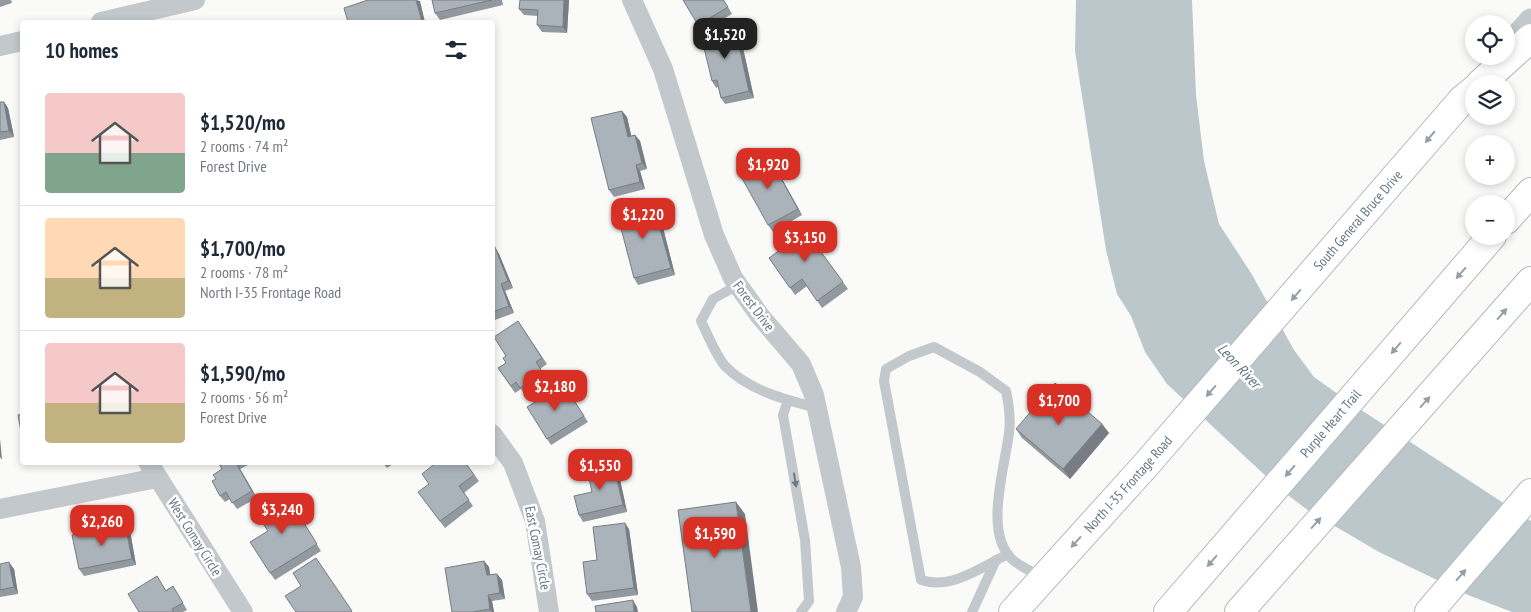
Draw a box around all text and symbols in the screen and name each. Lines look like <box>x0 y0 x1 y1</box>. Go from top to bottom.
map controls <box>1465 15 1515 245</box>
button: locate <box>1465 15 1515 65</box>
pin: $1,520 <box>684 18 766 60</box>
text: $1,520 <box>704 24 746 44</box>
icon: filters <box>442 36 470 64</box>
text: 10 homes <box>45 37 118 64</box>
button: layers <box>1465 75 1515 125</box>
text: $1,520/mo <box>200 109 285 136</box>
icon: home <box>85 113 145 173</box>
one-way arrow <box>1425 130 1436 143</box>
button: + <box>1465 135 1515 185</box>
text: 2 rooms · 74 m² <box>200 136 288 156</box>
pin: $1,920 <box>727 148 809 190</box>
text: $1,920 <box>747 154 789 174</box>
text: Forest Drive <box>200 156 267 176</box>
street label: South General Bruce Drive <box>1309 166 1406 274</box>
button: − <box>1465 195 1515 245</box>
pin: $1,220 <box>602 198 684 240</box>
text: $1,220 <box>622 204 664 224</box>
pin: $3,150 <box>764 220 846 263</box>
text: $3,150 <box>784 227 826 247</box>
text: $1,700/mo <box>200 235 285 262</box>
icon: home <box>85 238 145 298</box>
text: 2 rooms · 78 m² <box>200 262 288 282</box>
one-way arrow <box>1455 267 1466 280</box>
street label: Forest Drive <box>729 277 779 335</box>
text: North I-35 Frontage Road <box>200 282 341 302</box>
one-way arrow <box>1290 288 1301 301</box>
one-way arrow <box>1497 308 1508 321</box>
water label: Leon River <box>1214 339 1266 393</box>
one-way arrow <box>1390 341 1402 353</box>
text: $1,590/mo <box>200 360 285 387</box>
icon: home <box>85 363 145 423</box>
pin: $2,180 <box>514 370 596 412</box>
text: $2,180 <box>534 376 576 396</box>
pin: $1,700 <box>1018 384 1100 426</box>
one-way arrow <box>1206 385 1217 397</box>
street label: Purple Heart Trail <box>1296 385 1365 461</box>
text: 2 rooms · 56 m² <box>200 387 288 407</box>
text: $1,700 <box>1038 390 1080 410</box>
one-way arrow <box>1419 396 1431 408</box>
text: Forest Drive <box>200 407 267 427</box>
street label: North I-35 Frontage Road <box>1080 432 1176 536</box>
pin: $1,550 <box>559 448 641 491</box>
text: $1,550 <box>579 455 621 475</box>
one-way arrow <box>1284 464 1296 476</box>
one-way arrow <box>791 473 799 489</box>
pin: $3,240 <box>241 492 323 535</box>
street label: West Comay Circle <box>164 495 226 579</box>
text: $3,240 <box>261 499 303 519</box>
pin: $2,260 <box>61 504 143 547</box>
street label: East Comay Circle <box>521 505 555 592</box>
text: $2,260 <box>81 511 123 531</box>
pin: $1,590 <box>674 516 756 559</box>
one-way arrow <box>1310 517 1322 529</box>
text: $1,590 <box>694 523 736 543</box>
one-way arrow <box>1070 536 1082 548</box>
one-way arrow <box>1207 554 1218 567</box>
one-way arrow <box>1455 569 1466 582</box>

